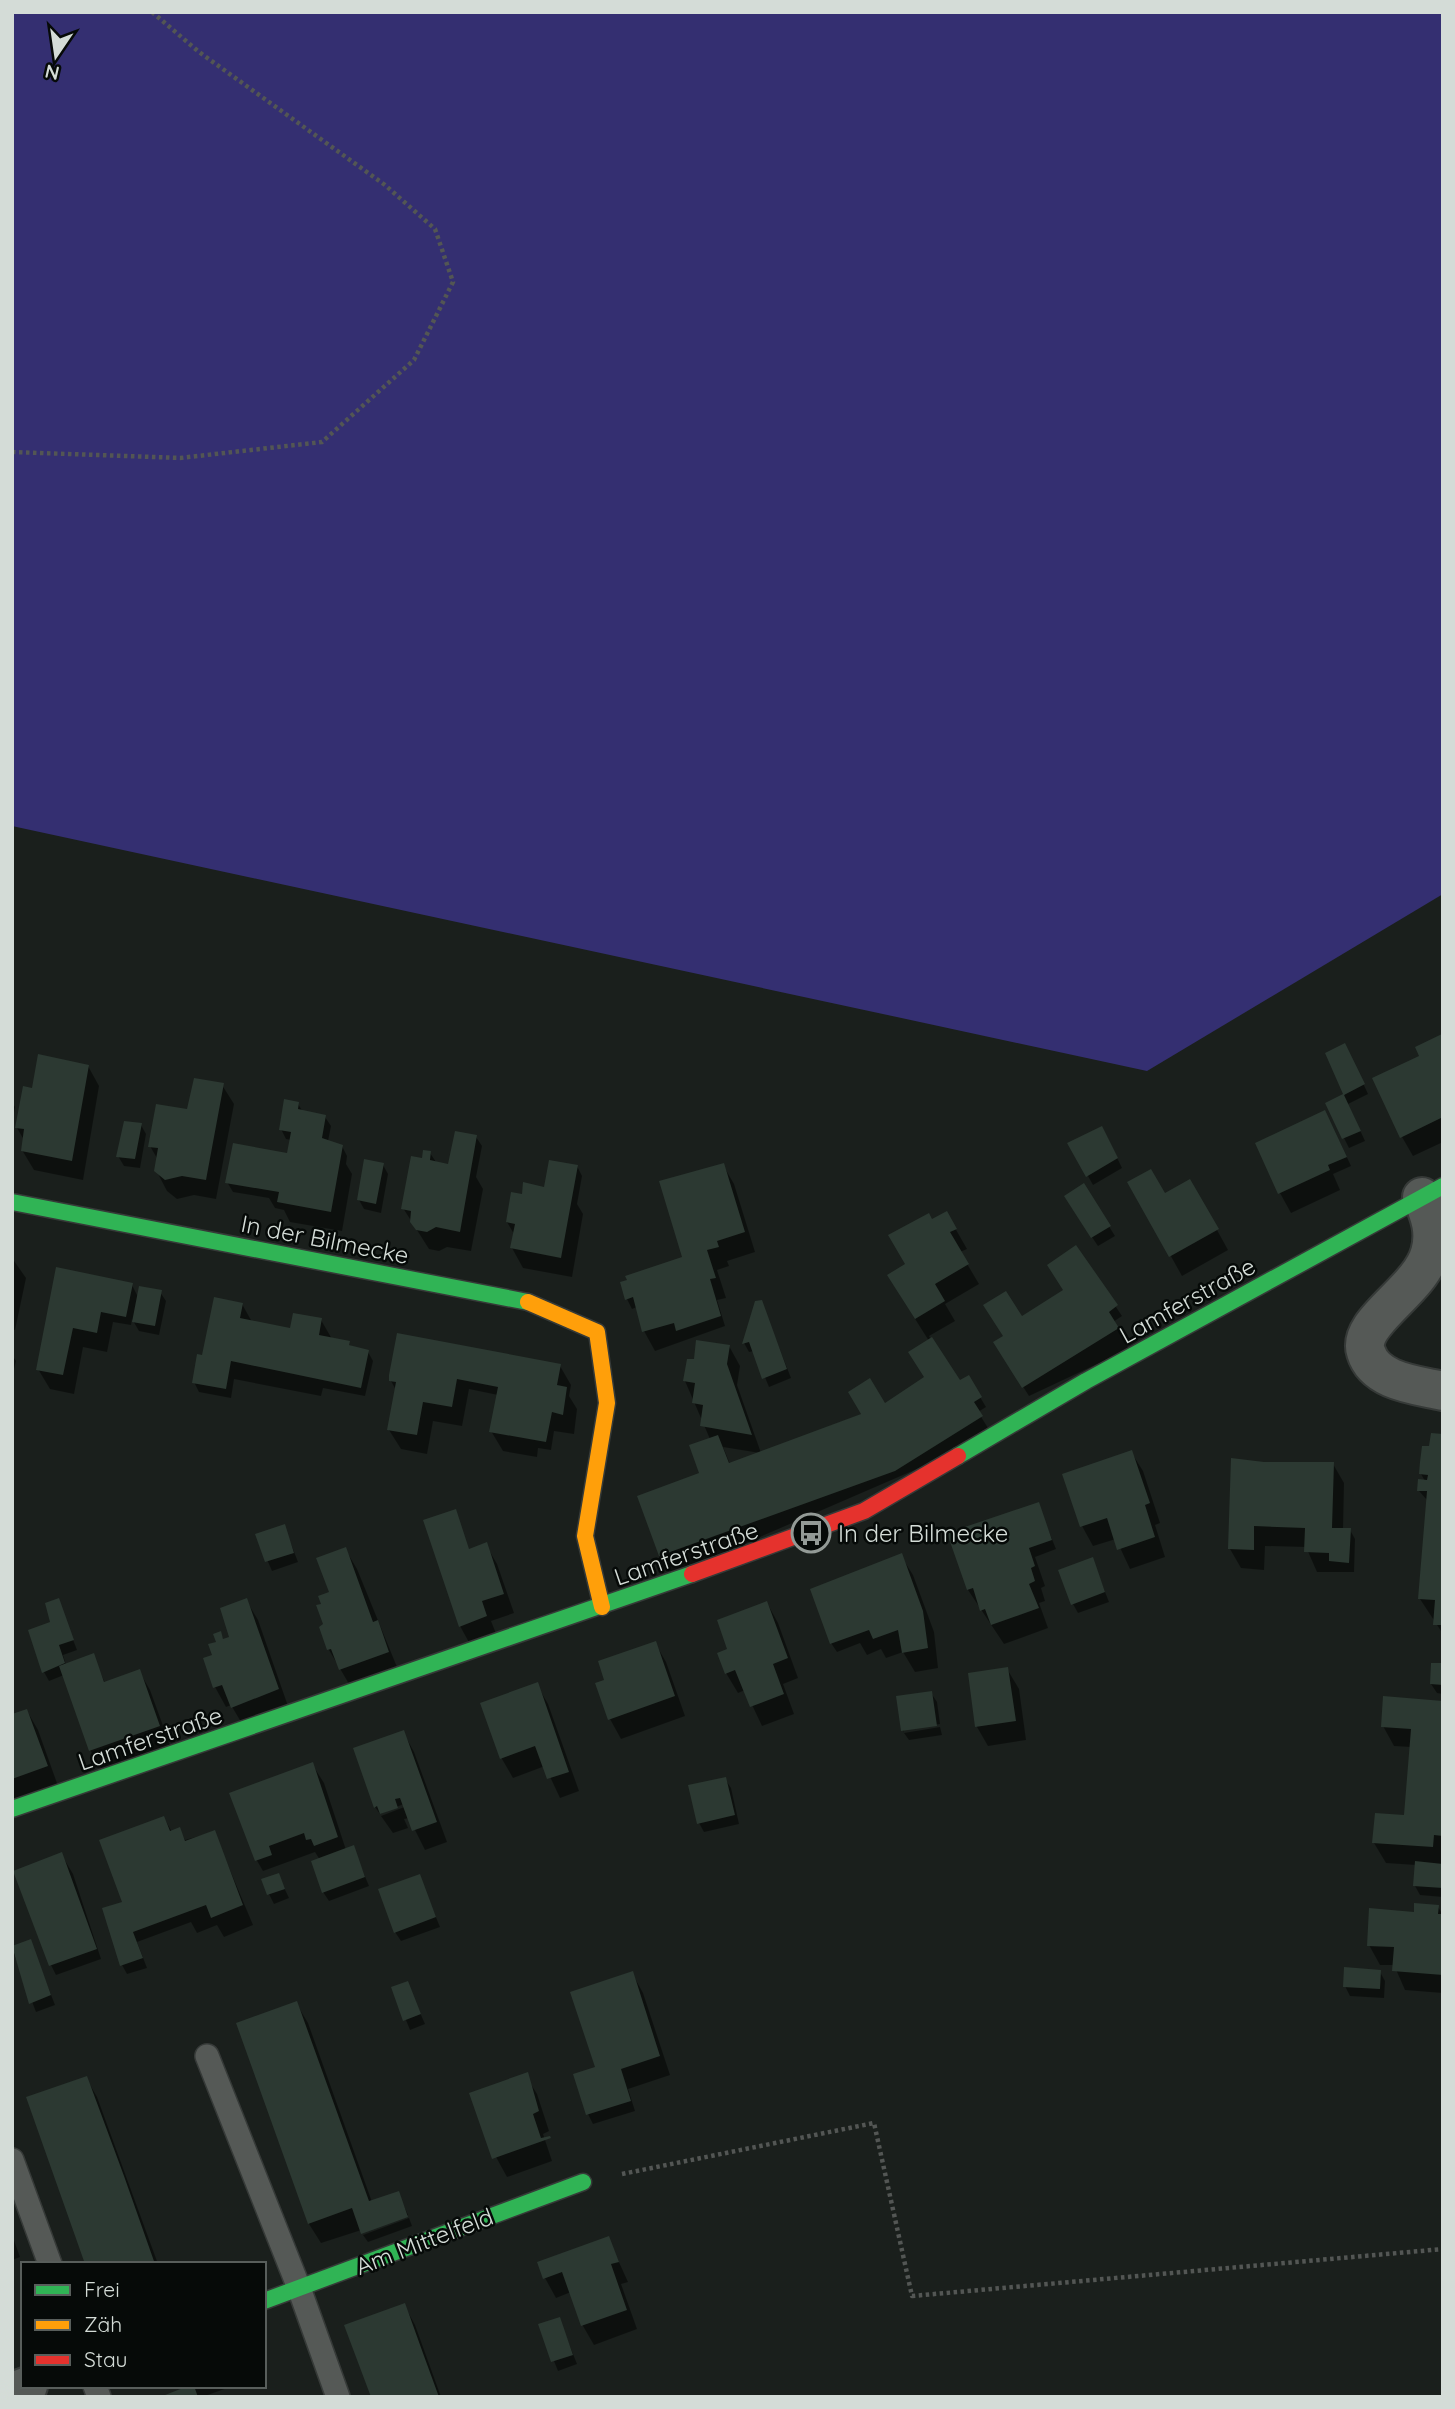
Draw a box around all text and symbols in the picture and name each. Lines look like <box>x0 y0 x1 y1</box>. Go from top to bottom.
north arrow <box>21 21 91 91</box>
text: N <box>43 59 62 86</box>
street label: In der Bilmecke <box>239 1208 411 1270</box>
street label: Lamferstraße <box>1114 1250 1260 1350</box>
bus stop icon: In der Bilmecke <box>790 1512 832 1554</box>
street label: Lamferstraße <box>610 1514 762 1592</box>
place label: In der Bilmecke <box>838 1518 1008 1548</box>
street label: Lamferstraße <box>74 1699 226 1777</box>
street label: Am Mittelfeld <box>351 2201 497 2281</box>
legend <box>21 2262 266 2388</box>
text: Frei <box>84 2276 120 2302</box>
text: Zäh <box>84 2311 122 2337</box>
text: Stau <box>84 2346 127 2372</box>

